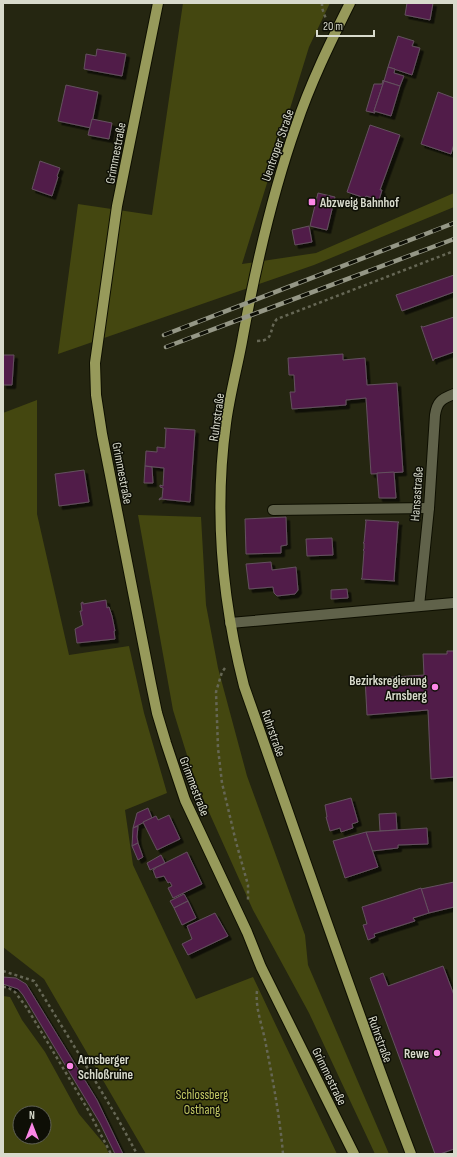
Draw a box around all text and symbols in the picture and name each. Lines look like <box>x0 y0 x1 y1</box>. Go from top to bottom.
scale bar <box>317 12 374 38</box>
text: 20 m <box>323 19 343 34</box>
street label: Uentroper Straße <box>258 107 298 184</box>
street label: Grimmestraße <box>102 121 130 185</box>
place label: Abzweig Bahnhof <box>319 195 400 211</box>
marker: Abzweig Bahnhof <box>307 197 317 207</box>
street label: Ruhrstraße <box>206 392 228 442</box>
street label: Grimmestraße <box>108 441 136 505</box>
street label: Hansastraße <box>407 466 427 522</box>
place label: Bezirksregierung Arnsberg <box>349 673 428 704</box>
marker: Bezirksregierung Arnsberg <box>430 682 440 692</box>
street label: Ruhrstraße <box>258 708 288 759</box>
street label: Grimmestraße <box>175 754 213 818</box>
street label: Ruhrstraße <box>364 1014 396 1065</box>
street label: Grimmestraße <box>308 1045 350 1108</box>
place label: Rewe <box>404 1046 429 1062</box>
marker: Rewe <box>432 1048 442 1058</box>
place label: Arnsberger Schloßruine <box>77 1052 134 1083</box>
marker: Arnsberger Schloßruine <box>65 1061 75 1071</box>
park label: Schlossberg Osthang <box>176 1087 228 1118</box>
north arrow <box>12 1105 52 1145</box>
text: N <box>29 1109 35 1122</box>

